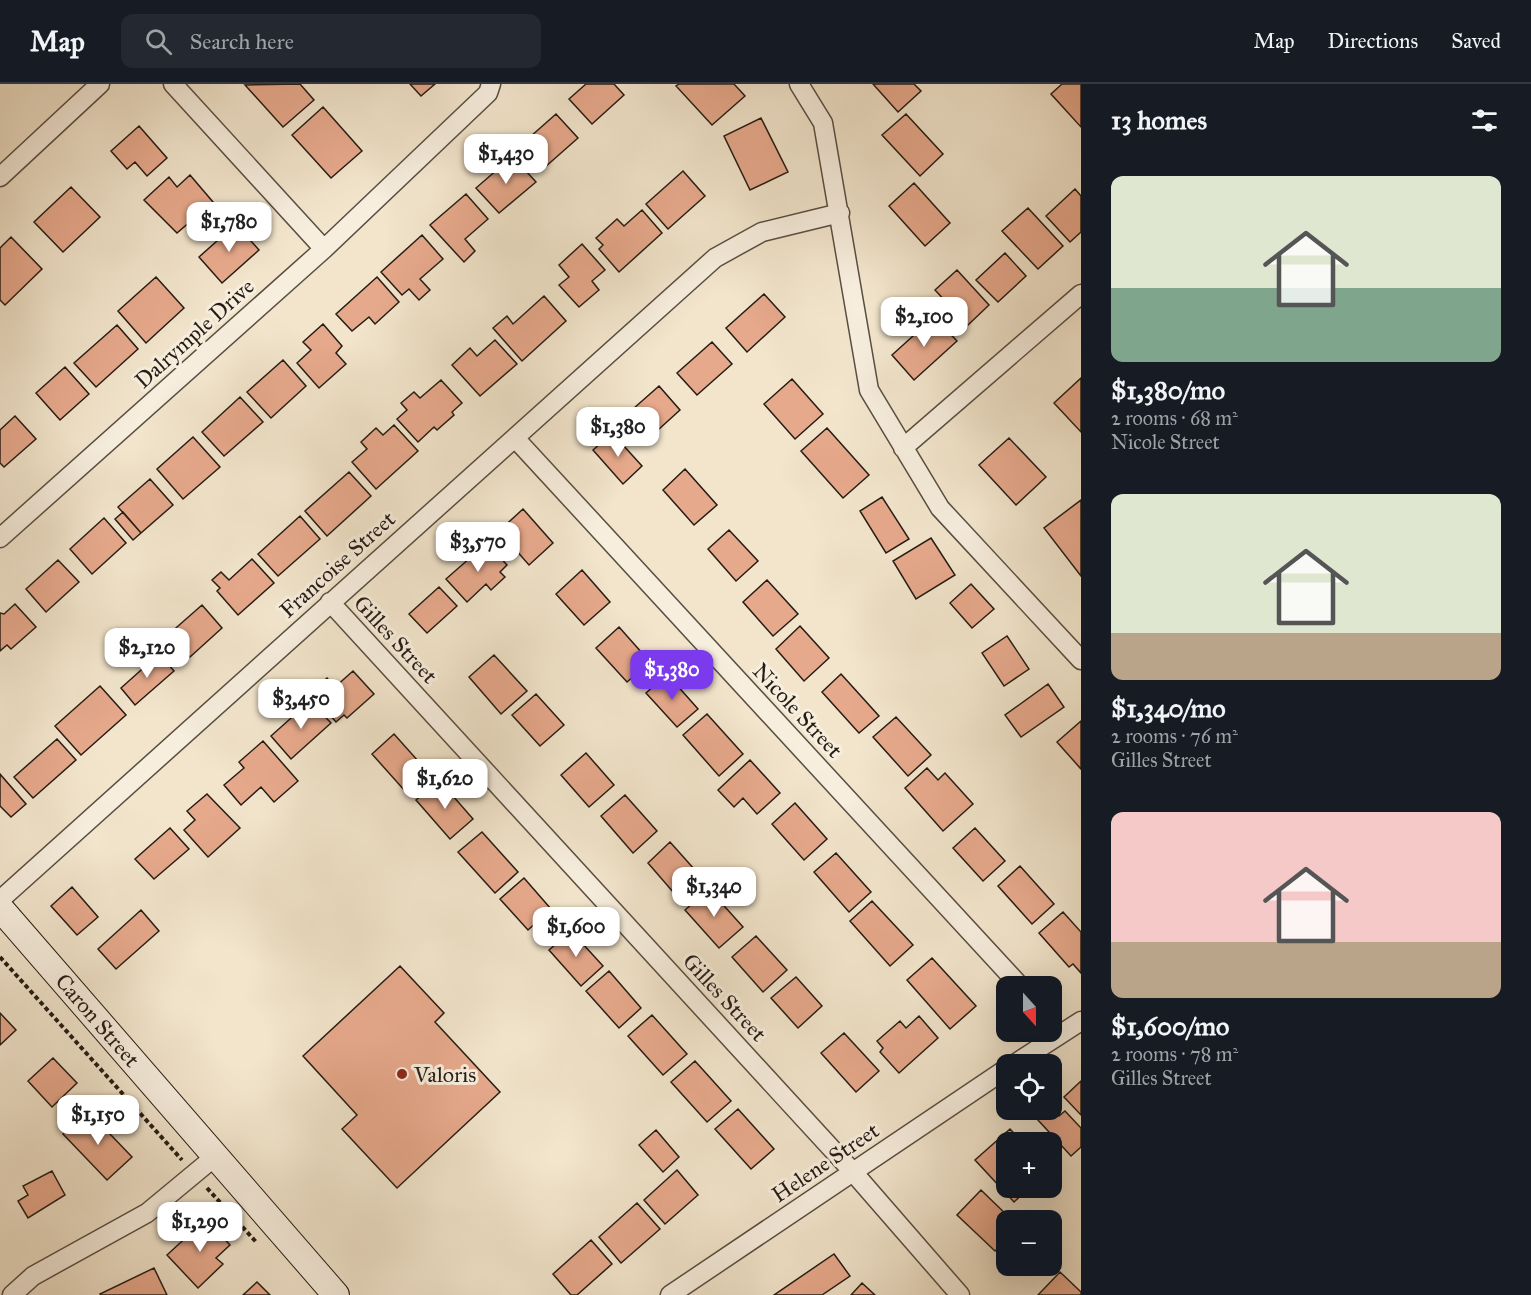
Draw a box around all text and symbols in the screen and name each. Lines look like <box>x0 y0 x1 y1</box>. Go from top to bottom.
search box <box>121 14 541 68</box>
text: Map <box>30 24 85 59</box>
icon: search <box>142 25 175 58</box>
text: Search here <box>190 28 294 55</box>
text: Map <box>1254 28 1295 54</box>
text: Directions <box>1328 28 1418 54</box>
text: Saved <box>1451 28 1501 54</box>
text: 13 homes <box>1111 104 1207 136</box>
icon: filters <box>1468 104 1501 137</box>
pin: $1,430 <box>457 134 555 185</box>
text: $1,430 <box>478 141 534 165</box>
pin: $1,780 <box>180 202 278 253</box>
text: $1,780 <box>201 209 257 233</box>
icon: home <box>1252 215 1360 323</box>
street label: Dalrymple Drive <box>129 273 260 394</box>
pin: $2,100 <box>875 297 973 348</box>
text: $2,100 <box>895 304 953 328</box>
text: $1,380/mo <box>1111 374 1225 406</box>
text: 2 rooms · 68 m² <box>1111 406 1238 430</box>
pin: $1,380 <box>569 407 667 458</box>
text: $1,380 <box>590 414 646 438</box>
text: Nicole Street <box>1111 430 1220 454</box>
street label: Francoise Street <box>274 505 401 623</box>
pin: $3,570 <box>429 522 527 573</box>
text: $3,570 <box>450 529 506 553</box>
icon: home <box>1252 533 1360 641</box>
street label: Gilles Street <box>348 590 443 689</box>
pin: $2,120 <box>98 628 196 679</box>
text: $2,120 <box>119 635 175 659</box>
pin: $1,380 <box>623 650 721 701</box>
text: $1,380 <box>644 657 700 681</box>
street label: Nicole Street <box>747 657 848 763</box>
pin: $3,450 <box>252 679 350 730</box>
text: $3,450 <box>272 686 330 710</box>
text: $1,340/mo <box>1111 692 1226 724</box>
text: 2 rooms · 76 m² <box>1111 724 1238 748</box>
text: Gilles Street <box>1111 748 1212 772</box>
pin: $1,620 <box>396 759 494 810</box>
text: $1,620 <box>417 766 473 790</box>
icon: home <box>1252 851 1360 959</box>
pin: $1,340 <box>665 867 763 918</box>
text: $1,340 <box>686 874 742 898</box>
pin: $1,600 <box>527 907 625 958</box>
text: $1,600 <box>547 914 605 938</box>
street label: Gilles Street <box>677 948 772 1047</box>
street label: Caron Street <box>50 968 146 1073</box>
north arrow <box>996 976 1062 1042</box>
map controls <box>996 976 1062 1276</box>
text: $1,600/mo <box>1111 1010 1229 1042</box>
text: 2 rooms · 78 m² <box>1111 1042 1238 1066</box>
button: locate <box>996 1054 1062 1120</box>
place label: Valoris <box>413 1061 476 1088</box>
text: Gilles Street <box>1111 1066 1212 1090</box>
marker: Valoris <box>395 1067 409 1081</box>
pin: $1,150 <box>49 1095 147 1146</box>
text: $1,150 <box>71 1102 125 1126</box>
street label: Helene Street <box>767 1117 884 1208</box>
button: + <box>996 1132 1062 1198</box>
pin: $1,290 <box>151 1202 249 1253</box>
text: $1,290 <box>171 1209 229 1233</box>
button: − <box>996 1210 1062 1276</box>

